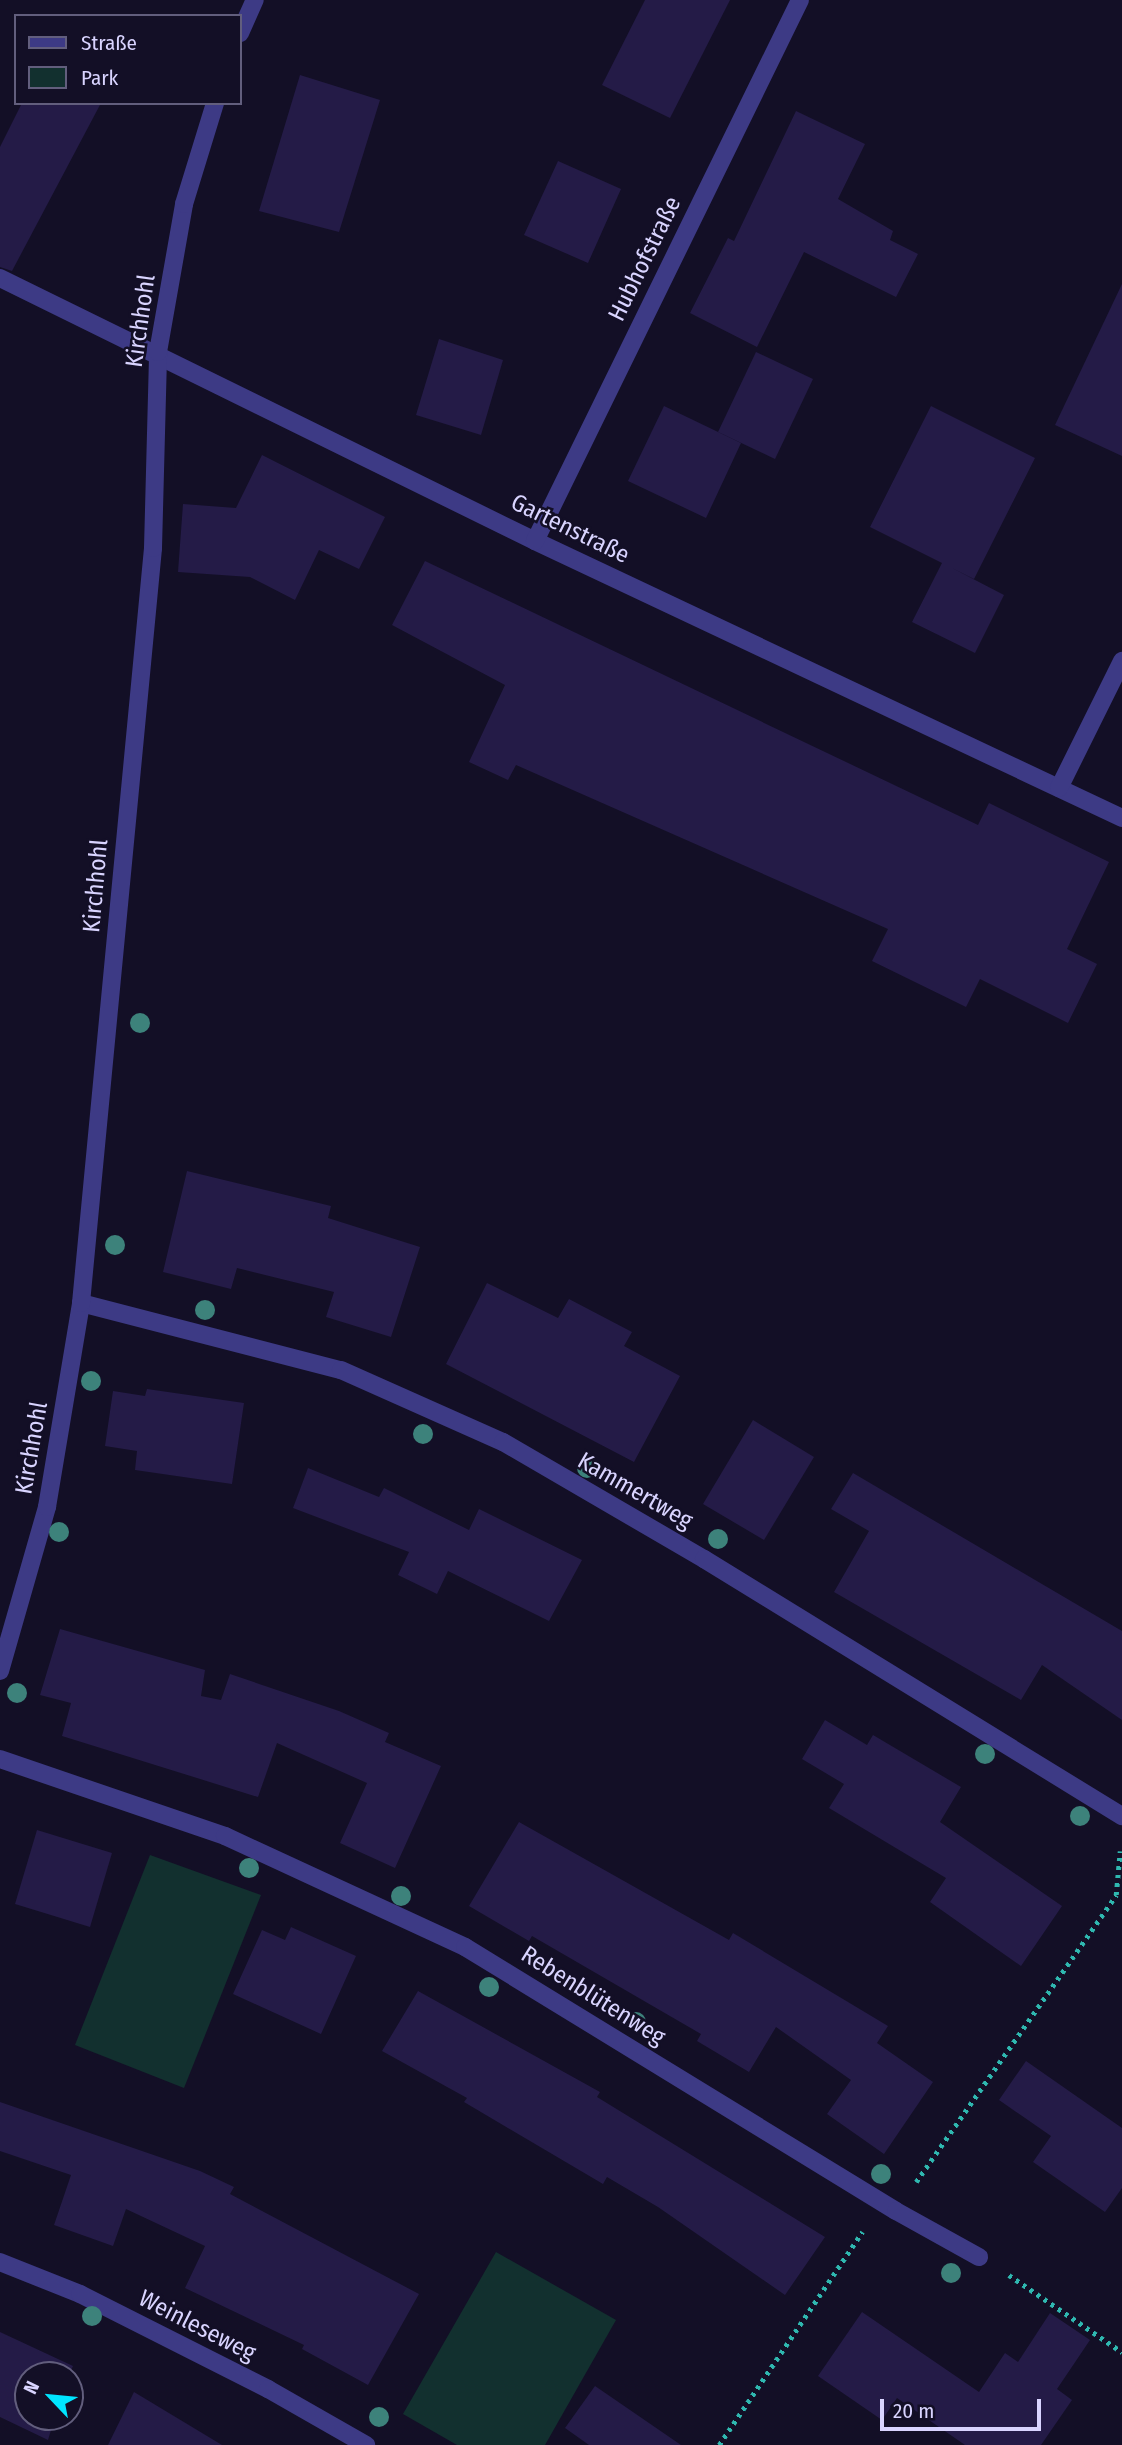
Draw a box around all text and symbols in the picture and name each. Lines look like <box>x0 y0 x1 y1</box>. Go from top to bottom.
legend <box>14 14 242 105</box>
text: Straße <box>81 30 137 56</box>
text: Park <box>81 65 118 91</box>
street label: Hubhofstraße <box>603 192 687 326</box>
street label: Kirchhohl <box>120 273 162 369</box>
street label: Gartenstraße <box>506 488 634 570</box>
street label: Kirchhohl <box>78 838 114 934</box>
street label: Kirchhohl <box>10 1399 54 1497</box>
street label: Kammertweg <box>572 1446 698 1536</box>
street label: Rebenblütenweg <box>516 1940 670 2052</box>
street label: Weinleseweg <box>134 2284 260 2368</box>
north arrow <box>14 2361 84 2431</box>
text: N <box>19 2377 44 2398</box>
scale bar <box>884 2386 1045 2430</box>
text: 20 m <box>893 2398 934 2424</box>

